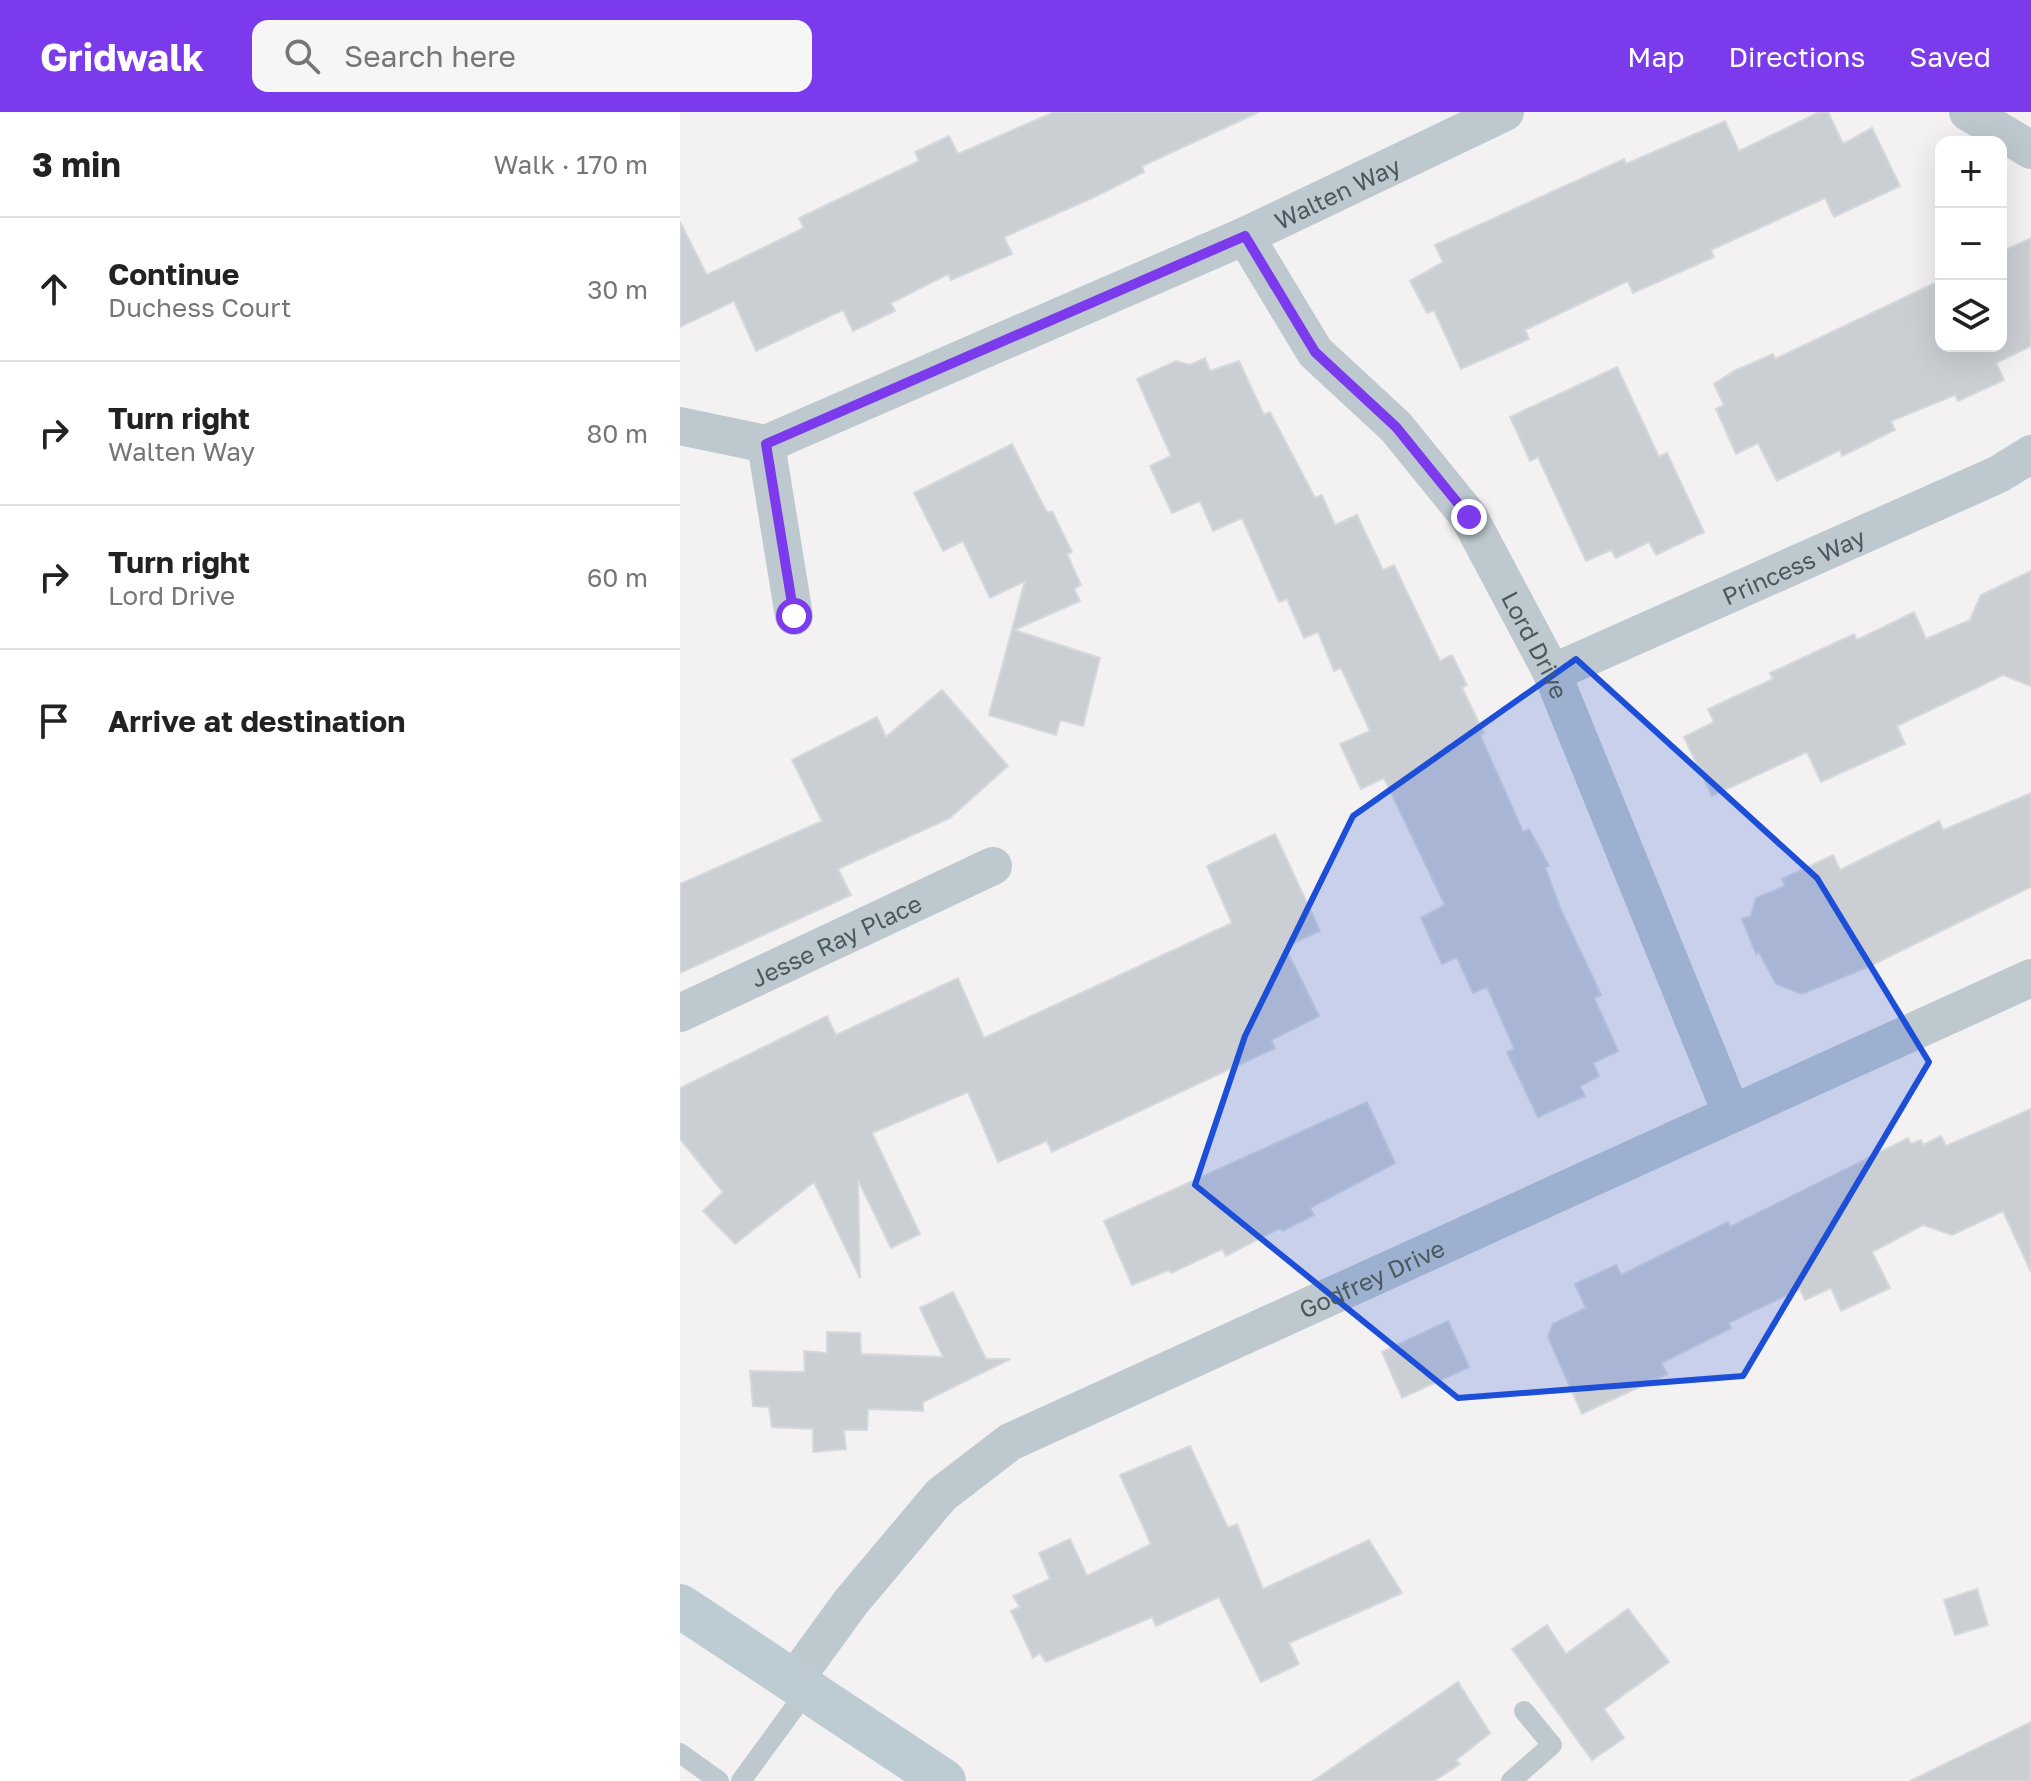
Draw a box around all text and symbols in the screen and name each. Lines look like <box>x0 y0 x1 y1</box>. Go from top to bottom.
search box <box>252 20 812 92</box>
text: Gridwalk <box>40 34 204 79</box>
icon: search <box>280 34 324 78</box>
text: Search here <box>344 38 516 74</box>
text: Map <box>1627 40 1684 73</box>
text: Directions <box>1728 40 1865 73</box>
text: Saved <box>1909 40 1991 73</box>
map controls <box>1935 136 2007 352</box>
button: + <box>1935 136 2007 208</box>
text: 3 min <box>32 144 121 184</box>
text: Walk · 170 m <box>494 149 648 180</box>
street label: Walten Way <box>1269 150 1405 234</box>
button: − <box>1935 208 2007 280</box>
text: Continue <box>108 256 239 292</box>
icon: ahead <box>32 267 76 311</box>
text: 30 m <box>587 274 648 305</box>
button: layers <box>1935 280 2007 352</box>
text: Duchess Court <box>108 292 291 323</box>
text: Turn right <box>108 400 250 436</box>
icon: right <box>32 411 76 455</box>
text: 80 m <box>587 418 648 449</box>
text: Walten Way <box>108 436 255 467</box>
route end <box>1451 499 1487 535</box>
street label: Princess Way <box>1717 521 1869 610</box>
text: Turn right <box>108 544 250 580</box>
icon: right <box>32 555 76 599</box>
text: 60 m <box>587 562 648 593</box>
text: Lord Drive <box>108 580 235 611</box>
street label: Lord Drive <box>1496 586 1575 703</box>
route start <box>776 598 812 634</box>
icon: arrive <box>32 699 76 743</box>
text: Arrive at destination <box>108 703 405 739</box>
street label: Jesse Ray Place <box>746 887 926 992</box>
street label: Godfrey Drive <box>1294 1232 1449 1323</box>

